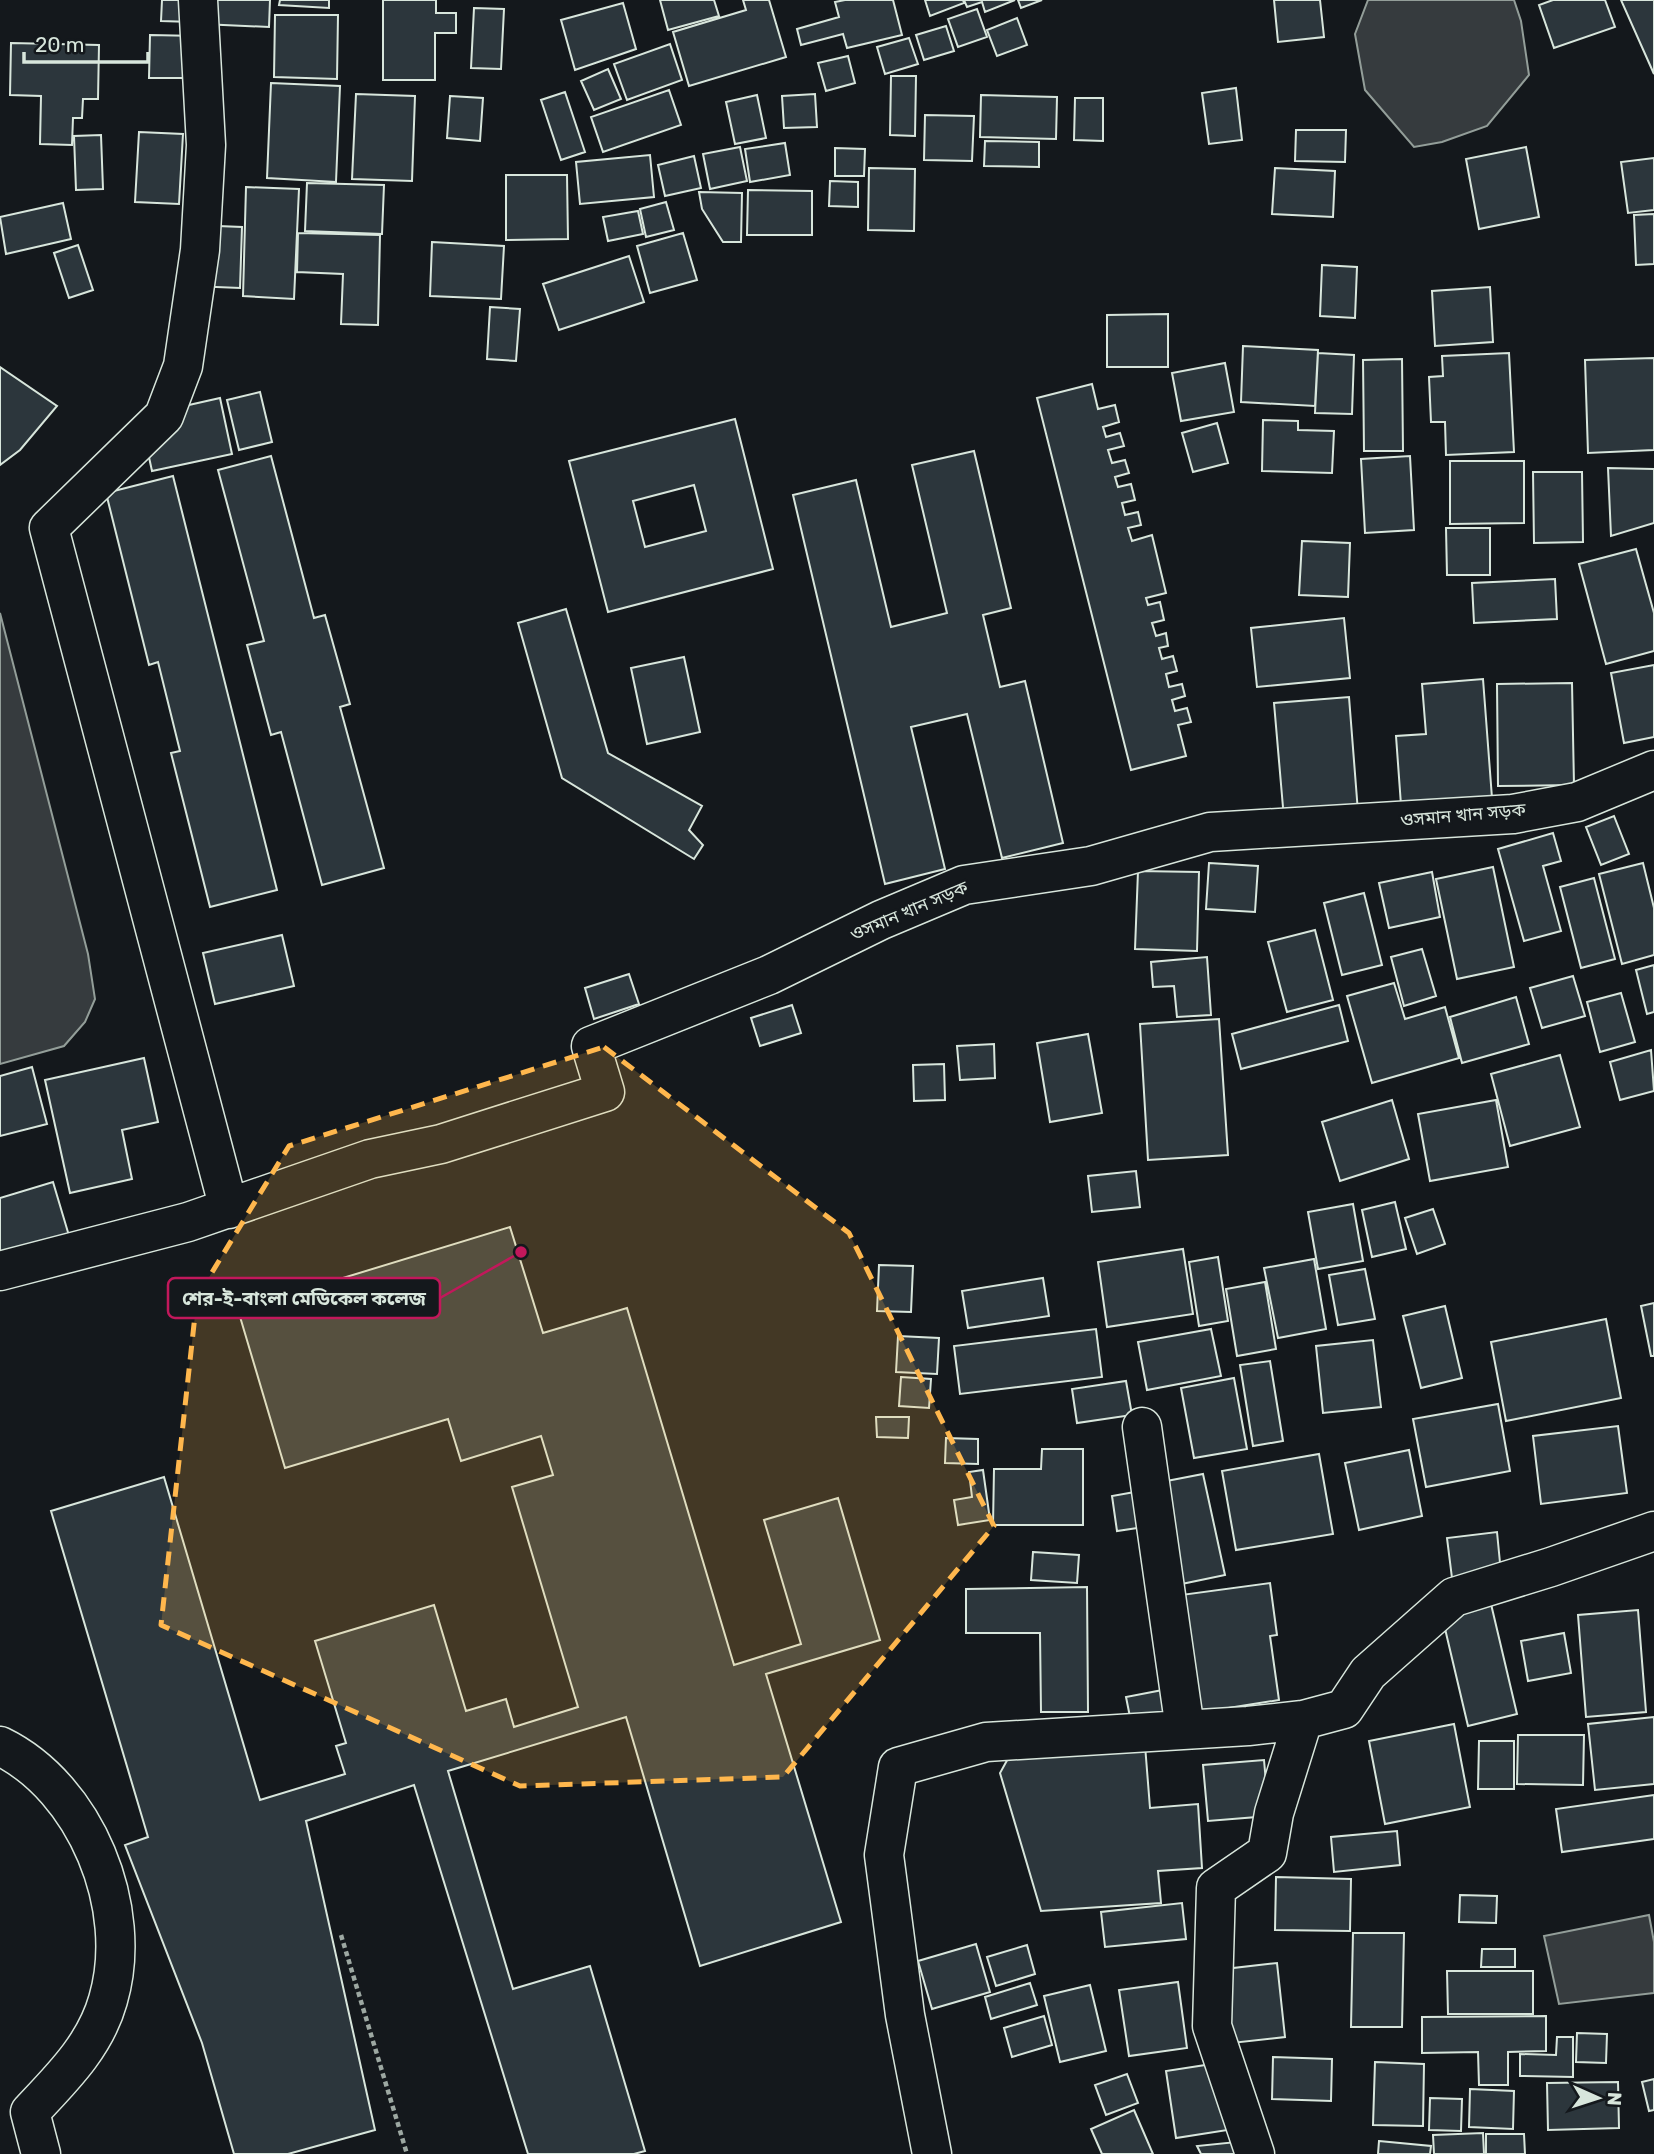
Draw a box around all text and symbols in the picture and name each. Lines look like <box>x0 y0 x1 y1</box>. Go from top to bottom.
scale bar <box>24 21 149 65</box>
text: 20 m <box>35 32 84 57</box>
street label: ওসমান খান সড়ক <box>1399 799 1527 831</box>
street label: ওসমান খান সড়ক <box>847 876 972 946</box>
callout: শের-ই-বাংলা মেডিকেল কলেজ <box>168 1278 440 1318</box>
text: শের-ই-বাংলা মেডিকেল কলেজ <box>182 1287 427 1310</box>
north arrow <box>1563 2063 1633 2133</box>
text: N <box>1603 2091 1626 2106</box>

